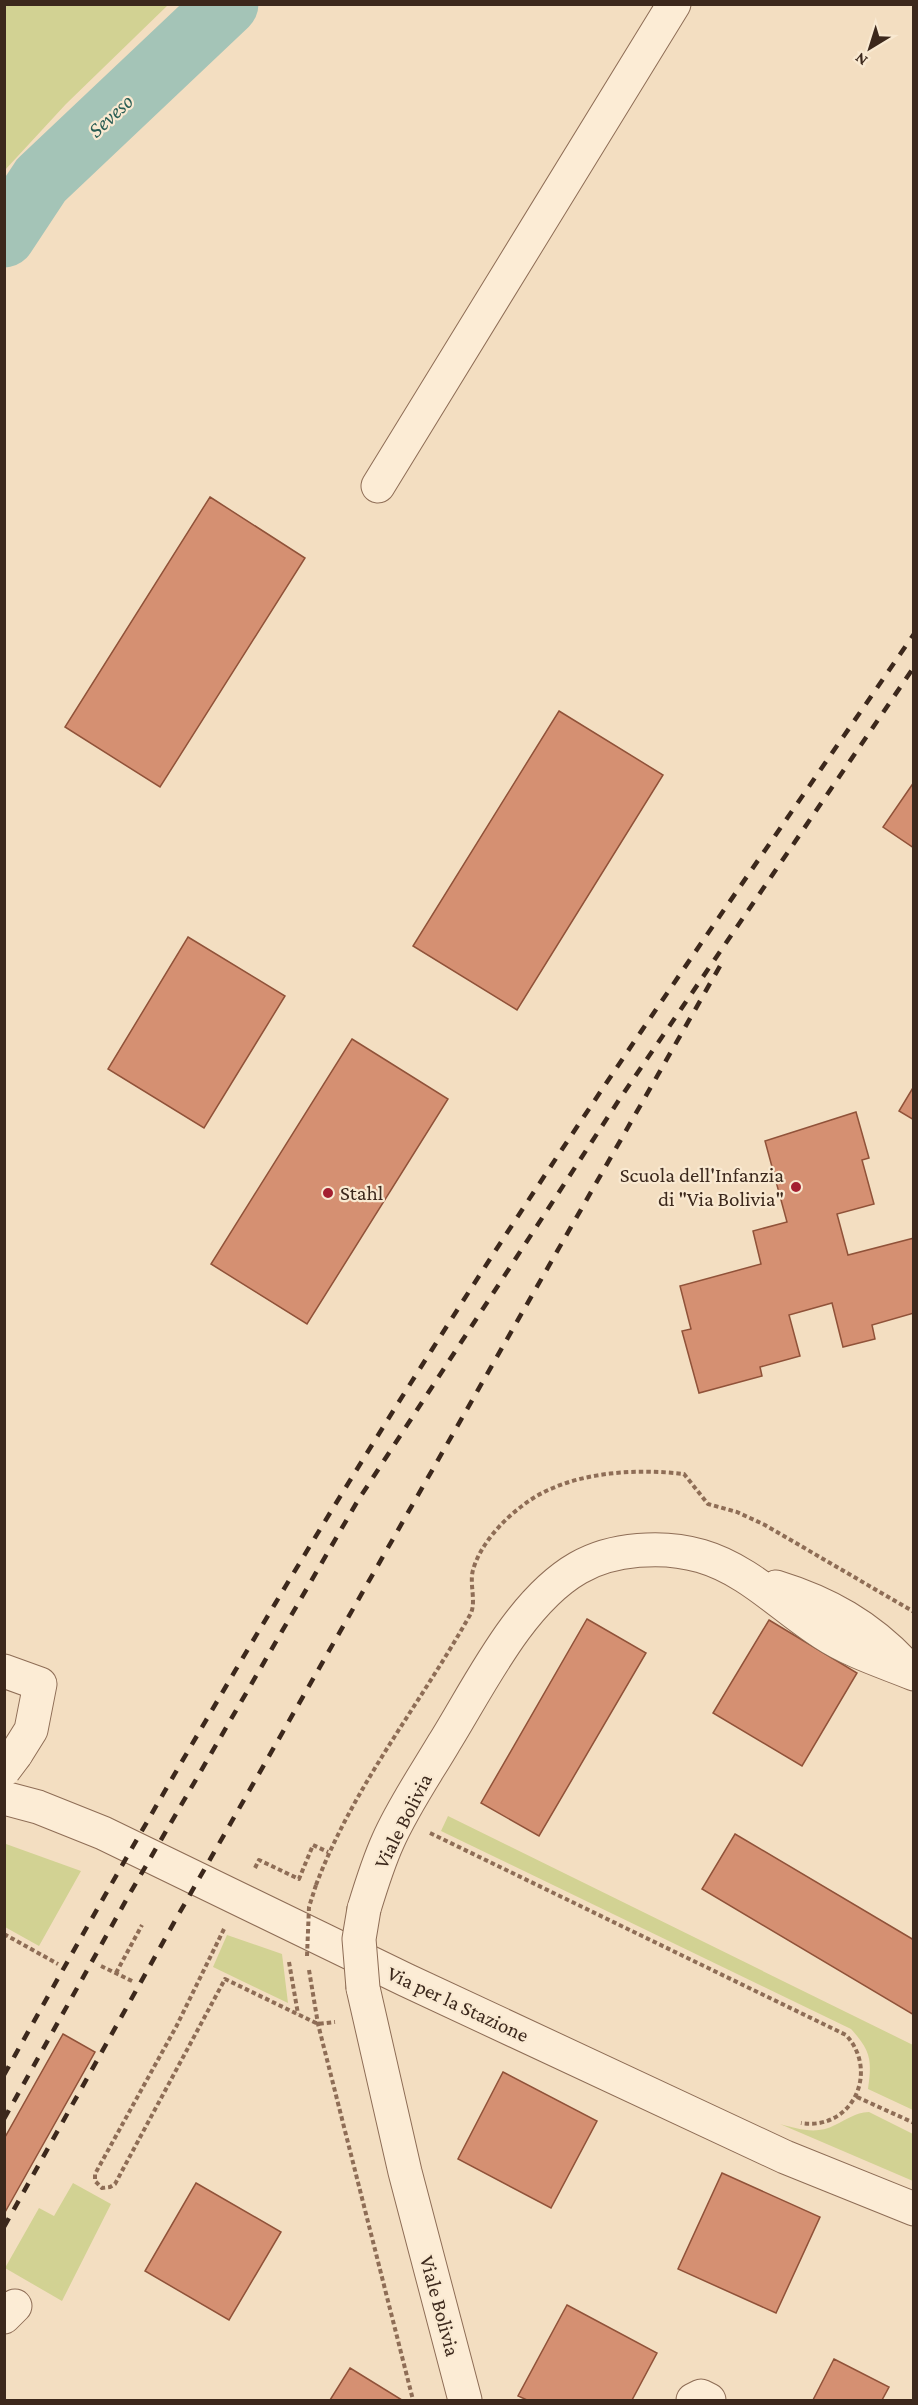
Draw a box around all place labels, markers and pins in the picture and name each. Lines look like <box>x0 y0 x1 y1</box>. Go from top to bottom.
place label: Scuola dell'Infanzia di "Via Bolivia" <box>620 1163 784 1211</box>
marker: Scuola dell'Infanzia di "Via Bolivia" <box>789 1180 803 1194</box>
place label: Stahl <box>340 1181 383 1205</box>
marker: Stahl <box>321 1186 335 1200</box>

